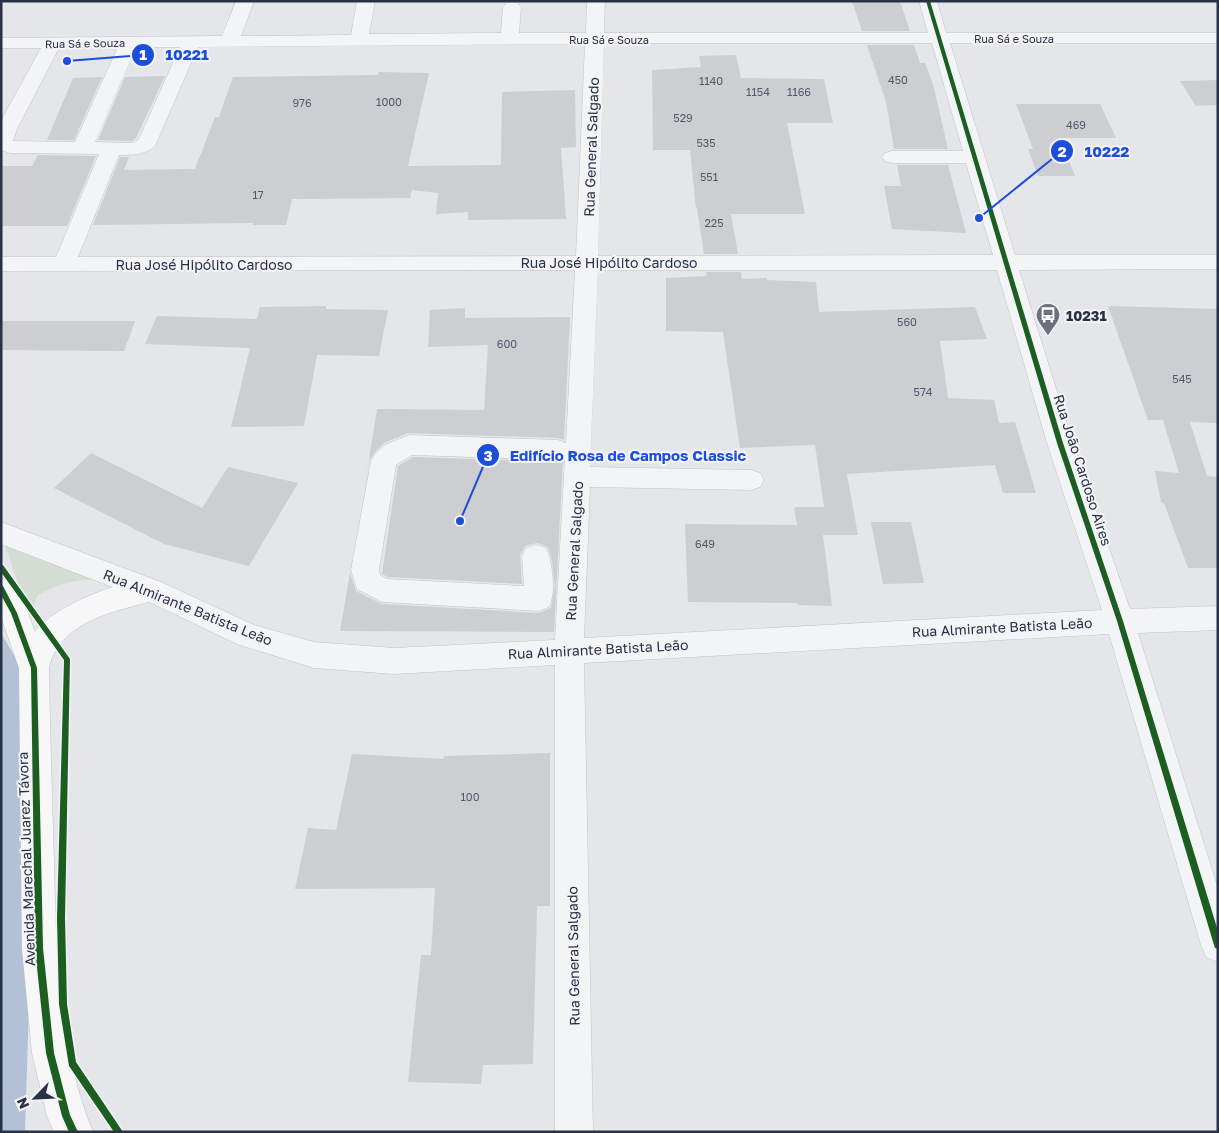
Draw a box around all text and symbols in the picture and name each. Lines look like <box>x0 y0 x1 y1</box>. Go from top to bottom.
street label: Rua Sá e Souza <box>974 32 1054 45</box>
street label: Rua Sá e Souza <box>569 33 649 46</box>
street label: Rua Sá e Souza <box>45 36 125 50</box>
callout: 10221 <box>130 40 219 70</box>
text: 1 <box>139 45 147 63</box>
text: 10221 <box>165 45 209 63</box>
house number: 450 <box>888 73 908 86</box>
house number: 1140 <box>699 74 723 87</box>
street label: Rua General Salgado <box>580 77 602 217</box>
house number: 1154 <box>746 85 770 98</box>
house number: 1166 <box>787 85 811 98</box>
house number: 1000 <box>376 95 402 108</box>
house number: 976 <box>292 96 312 109</box>
house number: 529 <box>673 111 693 124</box>
house number: 469 <box>1066 118 1086 131</box>
house number: 535 <box>696 136 716 149</box>
callout: 10222 <box>1050 136 1140 166</box>
text: 2 <box>1057 142 1067 160</box>
text: 10222 <box>1085 142 1129 160</box>
house number: 551 <box>700 170 718 183</box>
house number: 17 <box>252 188 264 201</box>
house number: 225 <box>704 216 724 229</box>
street label: Rua José Hipólito Cardoso <box>520 254 698 271</box>
street label: Rua José Hipólito Cardoso <box>115 256 293 273</box>
bus stop icon: 10231 <box>1035 302 1061 336</box>
place label: 10231 <box>1066 307 1107 324</box>
house number: 560 <box>897 315 917 328</box>
house number: 600 <box>497 337 517 350</box>
house number: 545 <box>1172 372 1192 385</box>
house number: 574 <box>914 385 933 398</box>
street label: Rua João Cardoso Aires <box>1050 392 1116 548</box>
callout: Edifício Rosa de Campos Classic <box>475 440 756 470</box>
text: 3 <box>483 446 493 464</box>
text: Edifício Rosa de Campos Classic <box>510 446 747 464</box>
street label: Rua General Salgado <box>562 481 586 621</box>
house number: 649 <box>695 537 715 550</box>
street label: Rua Almirante Batista Leão <box>101 565 275 649</box>
street label: Rua Almirante Batista Leão <box>911 614 1093 640</box>
street label: Rua Almirante Batista Leão <box>507 636 689 662</box>
street label: Avenida Marechal Juarez Távora <box>14 751 38 967</box>
house number: 100 <box>461 790 480 803</box>
street label: Rua General Salgado <box>563 886 583 1026</box>
north arrow <box>10 1073 60 1123</box>
text: N <box>13 1095 33 1112</box>

